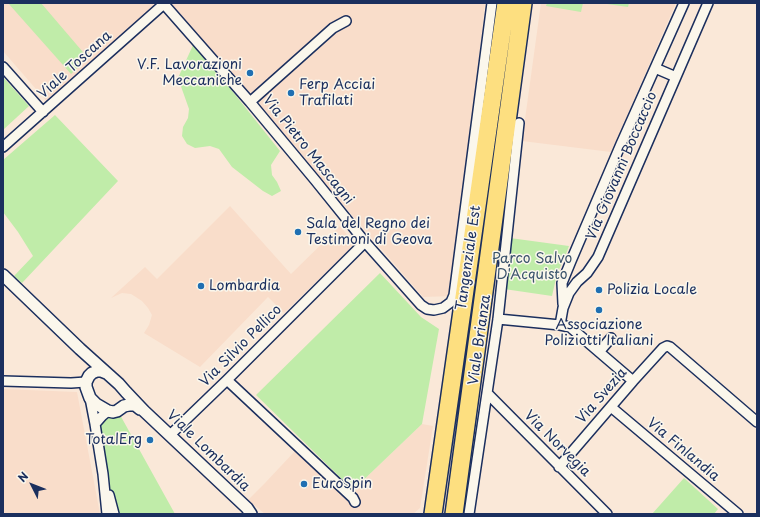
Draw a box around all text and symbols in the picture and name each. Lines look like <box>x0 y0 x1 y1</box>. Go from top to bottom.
street label: Viale Toscana <box>35 27 115 103</box>
place label: V.F. Lavorazioni Meccaniche <box>137 57 242 90</box>
marker: V.F. Lavorazioni Meccaniche <box>245 68 255 78</box>
place label: Ferp Acciai Trafilati <box>299 77 375 110</box>
marker: Ferp Acciai Trafilati <box>286 88 296 98</box>
street label: Via Giovanni Boccaccio <box>583 89 661 243</box>
street label: Via Pietro Mascagni <box>259 92 357 208</box>
street label: Tangenziale Est <box>453 204 485 312</box>
place label: Sala del Regno dei Testimoni di Geova <box>306 216 432 248</box>
marker: Sala del Regno dei Testimoni di Geova <box>293 227 303 237</box>
park label: Parco Salvo D'Acquisto <box>492 251 572 284</box>
place label: Lombardia <box>209 278 280 294</box>
marker: Lombardia <box>196 281 206 291</box>
place label: Polizia Locale <box>607 282 697 298</box>
marker: Polizia Locale <box>594 285 604 295</box>
street label: Viale Brianza <box>465 294 495 386</box>
street label: Via Silvio Pellico <box>197 302 285 390</box>
marker: Associazione Poliziotti Italiani <box>594 305 604 315</box>
place label: Associazione Poliziotti Italiani <box>544 317 654 350</box>
street label: Via Svezia <box>573 365 631 427</box>
street label: Viale Lombardia <box>163 407 253 495</box>
street label: Via Norvegia <box>520 407 594 481</box>
street label: Via Finlandia <box>643 415 723 485</box>
place label: TotalErg <box>85 432 142 448</box>
marker: TotalErg <box>145 435 155 445</box>
north arrow <box>12 465 52 505</box>
text: N <box>13 468 32 486</box>
place label: EuroSpin <box>312 476 372 492</box>
marker: EuroSpin <box>299 479 309 489</box>

